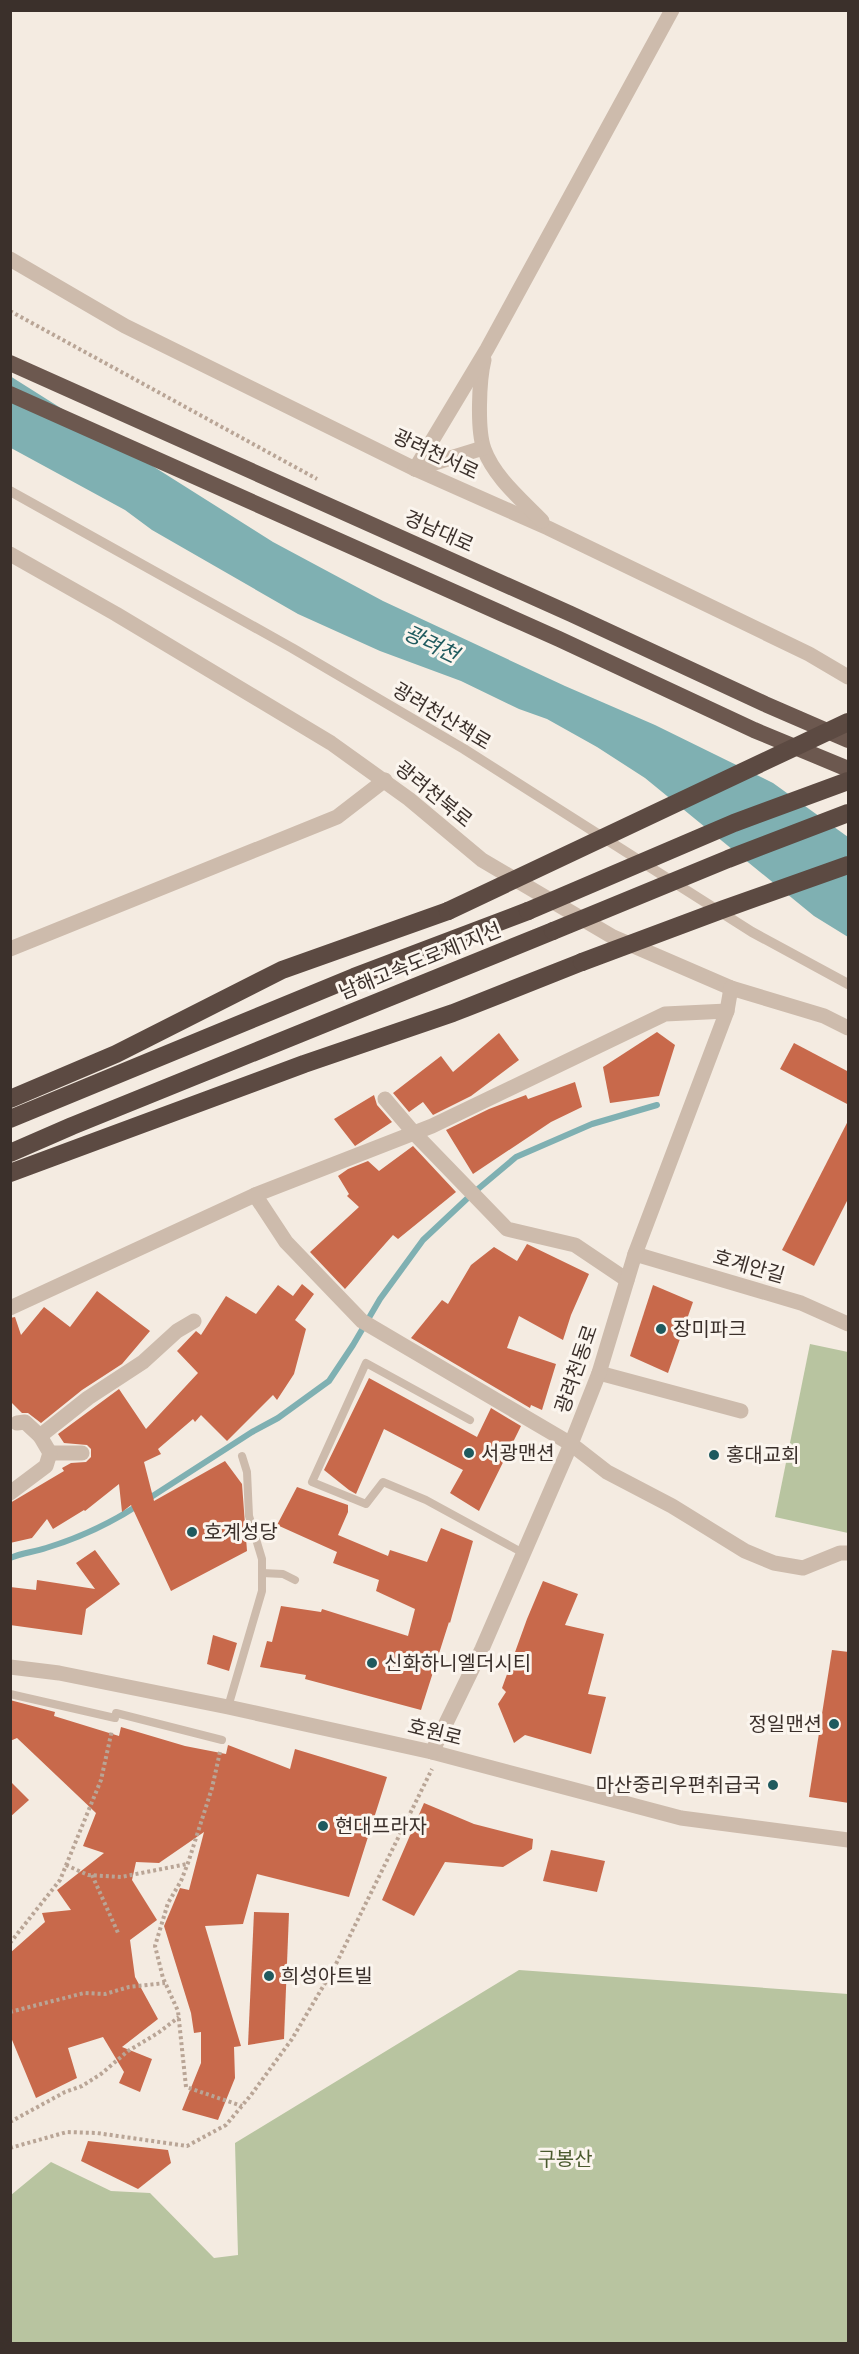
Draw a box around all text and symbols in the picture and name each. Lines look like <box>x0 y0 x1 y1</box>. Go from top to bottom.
street label: 광려천서로 <box>389 424 483 484</box>
street label: 경남대로 <box>400 505 478 557</box>
water label: 광려천 <box>400 620 465 669</box>
street label: 광려천산책로 <box>389 677 495 755</box>
street label: 광려천북로 <box>391 756 477 832</box>
street label: 남해고속도로제1지선 <box>335 918 505 1004</box>
street label: 호계안길 <box>710 1244 788 1288</box>
place label: 장미파크 <box>673 1317 747 1341</box>
street label: 광려천동로 <box>550 1322 602 1416</box>
marker: 장미파크 <box>654 1322 668 1336</box>
place label: 서광맨션 <box>481 1441 555 1465</box>
place label: 홍대교회 <box>726 1443 800 1467</box>
marker: 서광맨션 <box>462 1446 476 1460</box>
marker: 홍대교회 <box>707 1448 721 1462</box>
place label: 호계성당 <box>204 1520 278 1544</box>
marker: 호계성당 <box>185 1525 199 1539</box>
place label: 신화하니엘더시티 <box>384 1651 531 1675</box>
marker: 신화하니엘더시티 <box>365 1656 379 1670</box>
place label: 정일맨션 <box>748 1712 822 1736</box>
street label: 호원로 <box>405 1714 465 1750</box>
marker: 정일맨션 <box>827 1717 841 1731</box>
place label: 마산중리우편취급국 <box>595 1773 761 1797</box>
marker: 마산중리우편취급국 <box>766 1778 780 1792</box>
place label: 현대프라자 <box>335 1814 427 1838</box>
marker: 현대프라자 <box>316 1819 330 1833</box>
place label: 희성아트빌 <box>281 1964 373 1988</box>
marker: 희성아트빌 <box>262 1969 276 1983</box>
park label: 구봉산 <box>537 2147 593 2171</box>

